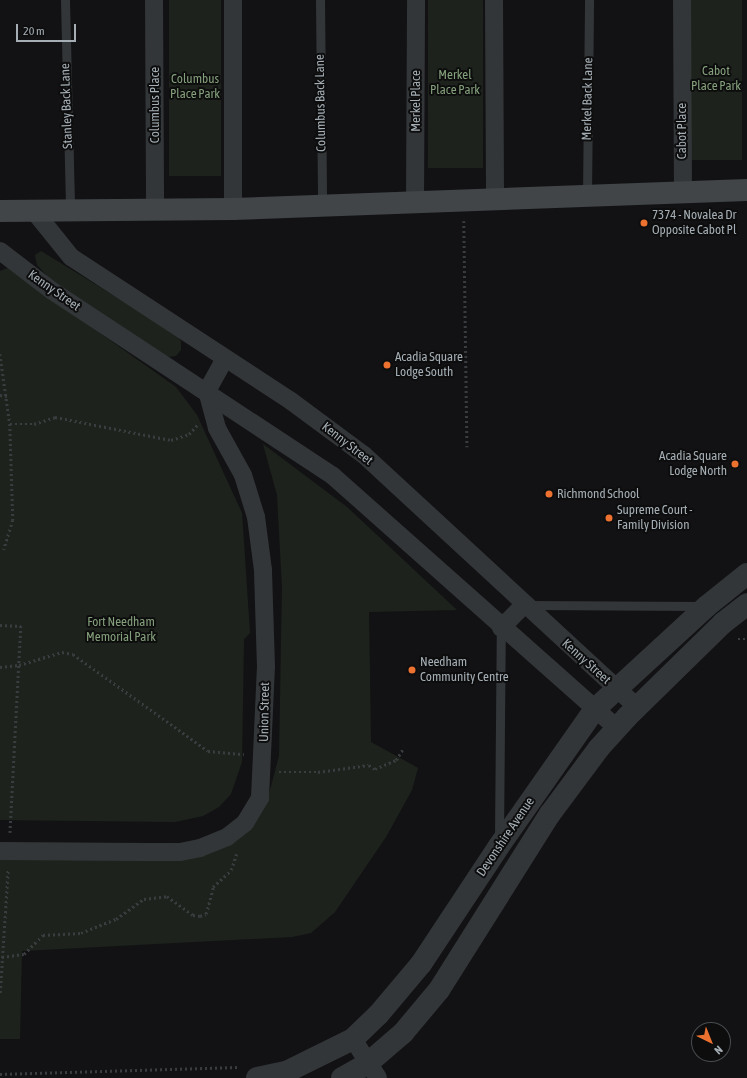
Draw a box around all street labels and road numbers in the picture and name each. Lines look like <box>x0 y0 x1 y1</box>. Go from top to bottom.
street label: Columbus Back Lane <box>312 54 330 152</box>
street label: Merkel Back Lane <box>579 57 597 141</box>
street label: Stanley Back Lane <box>58 63 76 149</box>
street label: Columbus Place <box>147 67 163 143</box>
street label: Merkel Place <box>408 70 424 132</box>
street label: Cabot Place <box>674 103 690 159</box>
street label: Kenny Street <box>25 267 83 315</box>
street label: Kenny Street <box>318 419 376 469</box>
street label: Kenny Street <box>558 636 614 688</box>
street label: Union Street <box>257 682 273 742</box>
street label: Devonshire Avenue <box>474 794 538 880</box>

